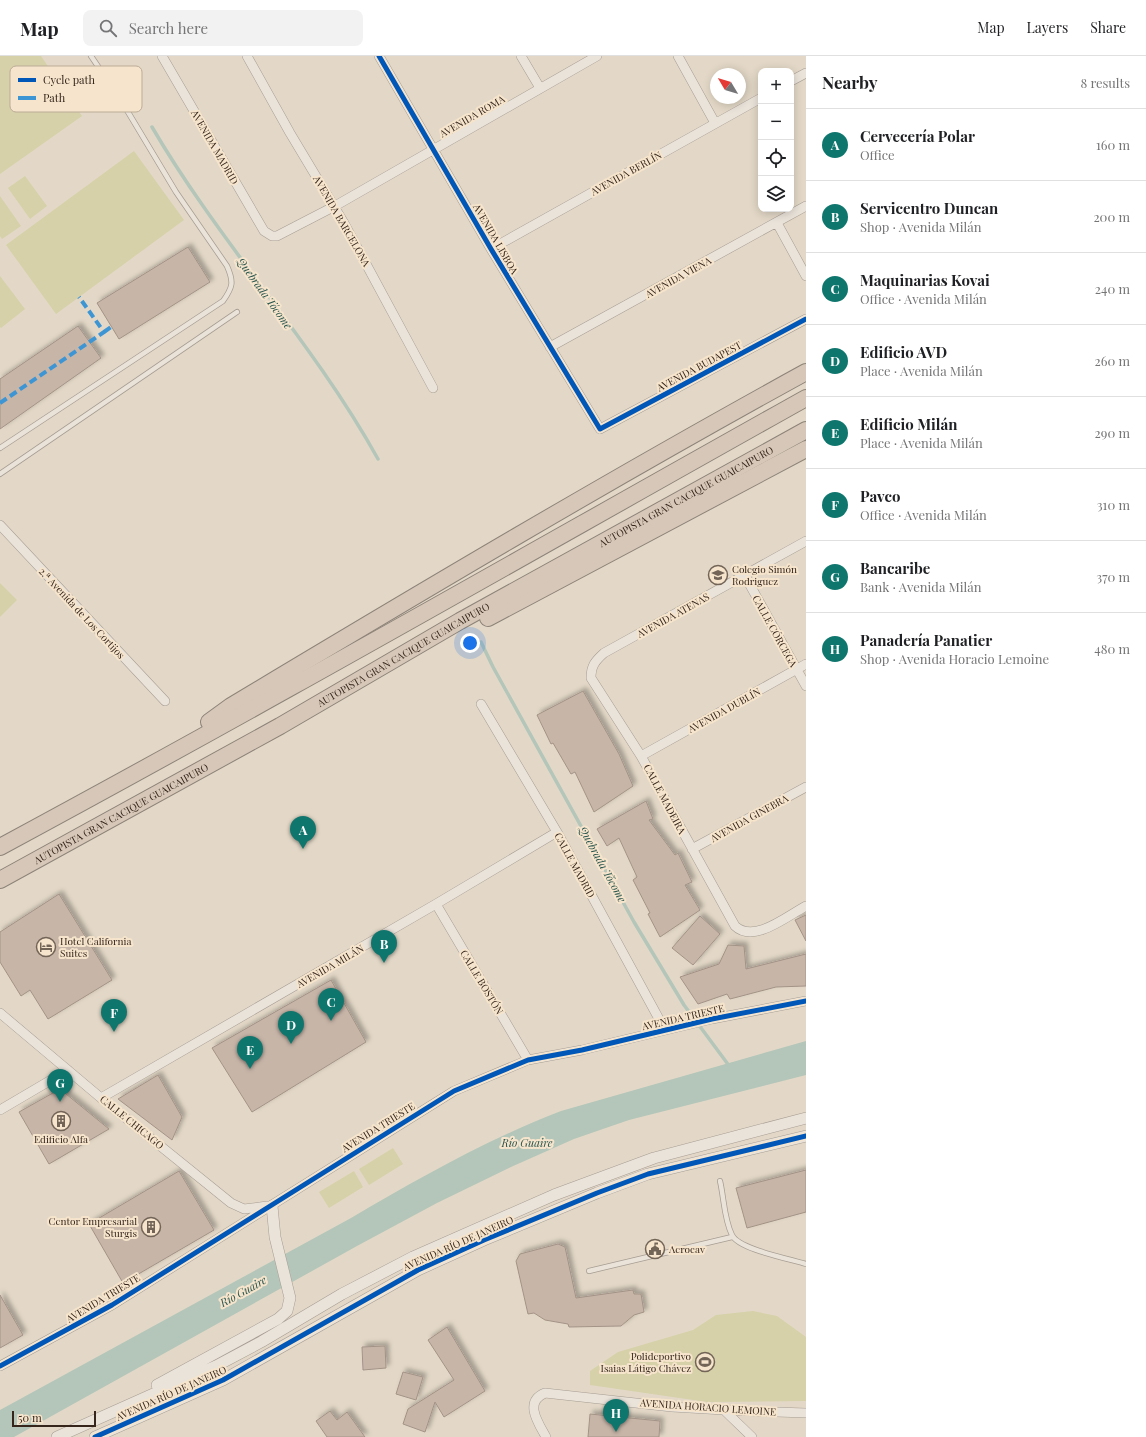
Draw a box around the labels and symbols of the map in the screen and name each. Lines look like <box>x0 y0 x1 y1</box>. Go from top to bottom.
legend <box>10 66 142 112</box>
north arrow <box>710 68 746 104</box>
text: Cycle path <box>43 72 95 87</box>
text: Path <box>43 90 66 105</box>
street label: AVENIDA ROMA <box>436 91 508 141</box>
street label: AVENIDA MADRID <box>188 106 242 187</box>
street label: AVENIDA BERLÍN <box>587 148 664 199</box>
street label: AVENIDA BARCELONA <box>310 172 374 270</box>
street label: AVENIDA LISBOA <box>470 200 522 277</box>
water label: Quebrada Tócome <box>233 253 296 332</box>
street label: AVENIDA VIENA <box>642 253 714 301</box>
street label: AVENIDA BUDAPEST <box>653 338 744 395</box>
street label: AUTOPISTA GRAN CACIQUE GUAICAIPURO <box>595 443 776 551</box>
place label: Colegio Simón Rodriguez <box>732 562 797 588</box>
street label: 2.ª Avenida de Los Cortijos <box>36 564 128 662</box>
school or university icon: Colegio Simón Rodriguez <box>707 564 729 586</box>
street label: AVENIDA ATENAS <box>633 589 712 641</box>
street label: CALLE CÓRCEGA <box>749 592 801 670</box>
street label: AUTOPISTA GRAN CACIQUE GUAICAIPURO <box>313 599 492 710</box>
your location <box>460 633 480 653</box>
street label: AVENIDA DUBLÍN <box>684 684 763 736</box>
street label: AUTOPISTA GRAN CACIQUE GUAICAIPURO <box>30 760 211 868</box>
street label: CALLE MADEIRA <box>641 761 690 837</box>
street label: AVENIDA GINEBRA <box>707 790 791 846</box>
pin: A <box>290 816 316 849</box>
water label: Quebrada Tócome <box>575 822 630 905</box>
street label: CALLE MADRID <box>551 830 599 900</box>
pin: B <box>371 930 397 963</box>
place label: Hotel California Suites <box>60 934 131 960</box>
hotel icon: Hotel California Suites <box>35 936 57 958</box>
street label: AVENIDA MILÁN <box>293 941 366 991</box>
street label: CALLE BOSTÓN <box>457 947 507 1017</box>
pin: C <box>318 988 344 1021</box>
pin: F <box>101 999 127 1032</box>
street label: AVENIDA TRIESTE <box>639 1001 726 1034</box>
pin: D <box>278 1011 304 1044</box>
pin: E <box>237 1036 263 1069</box>
pin: G <box>47 1069 73 1102</box>
street label: CALLE CHICAGO <box>97 1092 167 1152</box>
street label: AVENIDA TRIESTE <box>338 1099 417 1156</box>
building icon: Edificio Alfa <box>50 1110 72 1132</box>
place label: Edificio Alfa <box>34 1132 88 1146</box>
water label: Río Guaire <box>500 1135 553 1150</box>
street label: AVENIDA RÍO DE JANEIRO <box>400 1212 515 1274</box>
place label: Centor Empresarial Sturgis <box>49 1214 137 1240</box>
building icon: Centor Empresarial Sturgis <box>140 1216 162 1238</box>
public building icon: Aerocav <box>644 1238 666 1260</box>
place label: Aerocav <box>668 1242 705 1256</box>
street label: AVENIDA TRIESTE <box>62 1270 143 1326</box>
water label: Río Guaire <box>216 1272 269 1310</box>
place label: Polideportivo Isaias Látigo Chávez <box>601 1349 692 1375</box>
sports icon: Polideportivo Isaias Látigo Chávez <box>694 1351 716 1373</box>
street label: AVENIDA RÍO DE JANEIRO <box>113 1362 228 1424</box>
street label: AVENIDA HORACIO LEMOINE <box>638 1395 777 1419</box>
pin: H <box>603 1399 629 1432</box>
scale bar <box>12 1409 96 1428</box>

